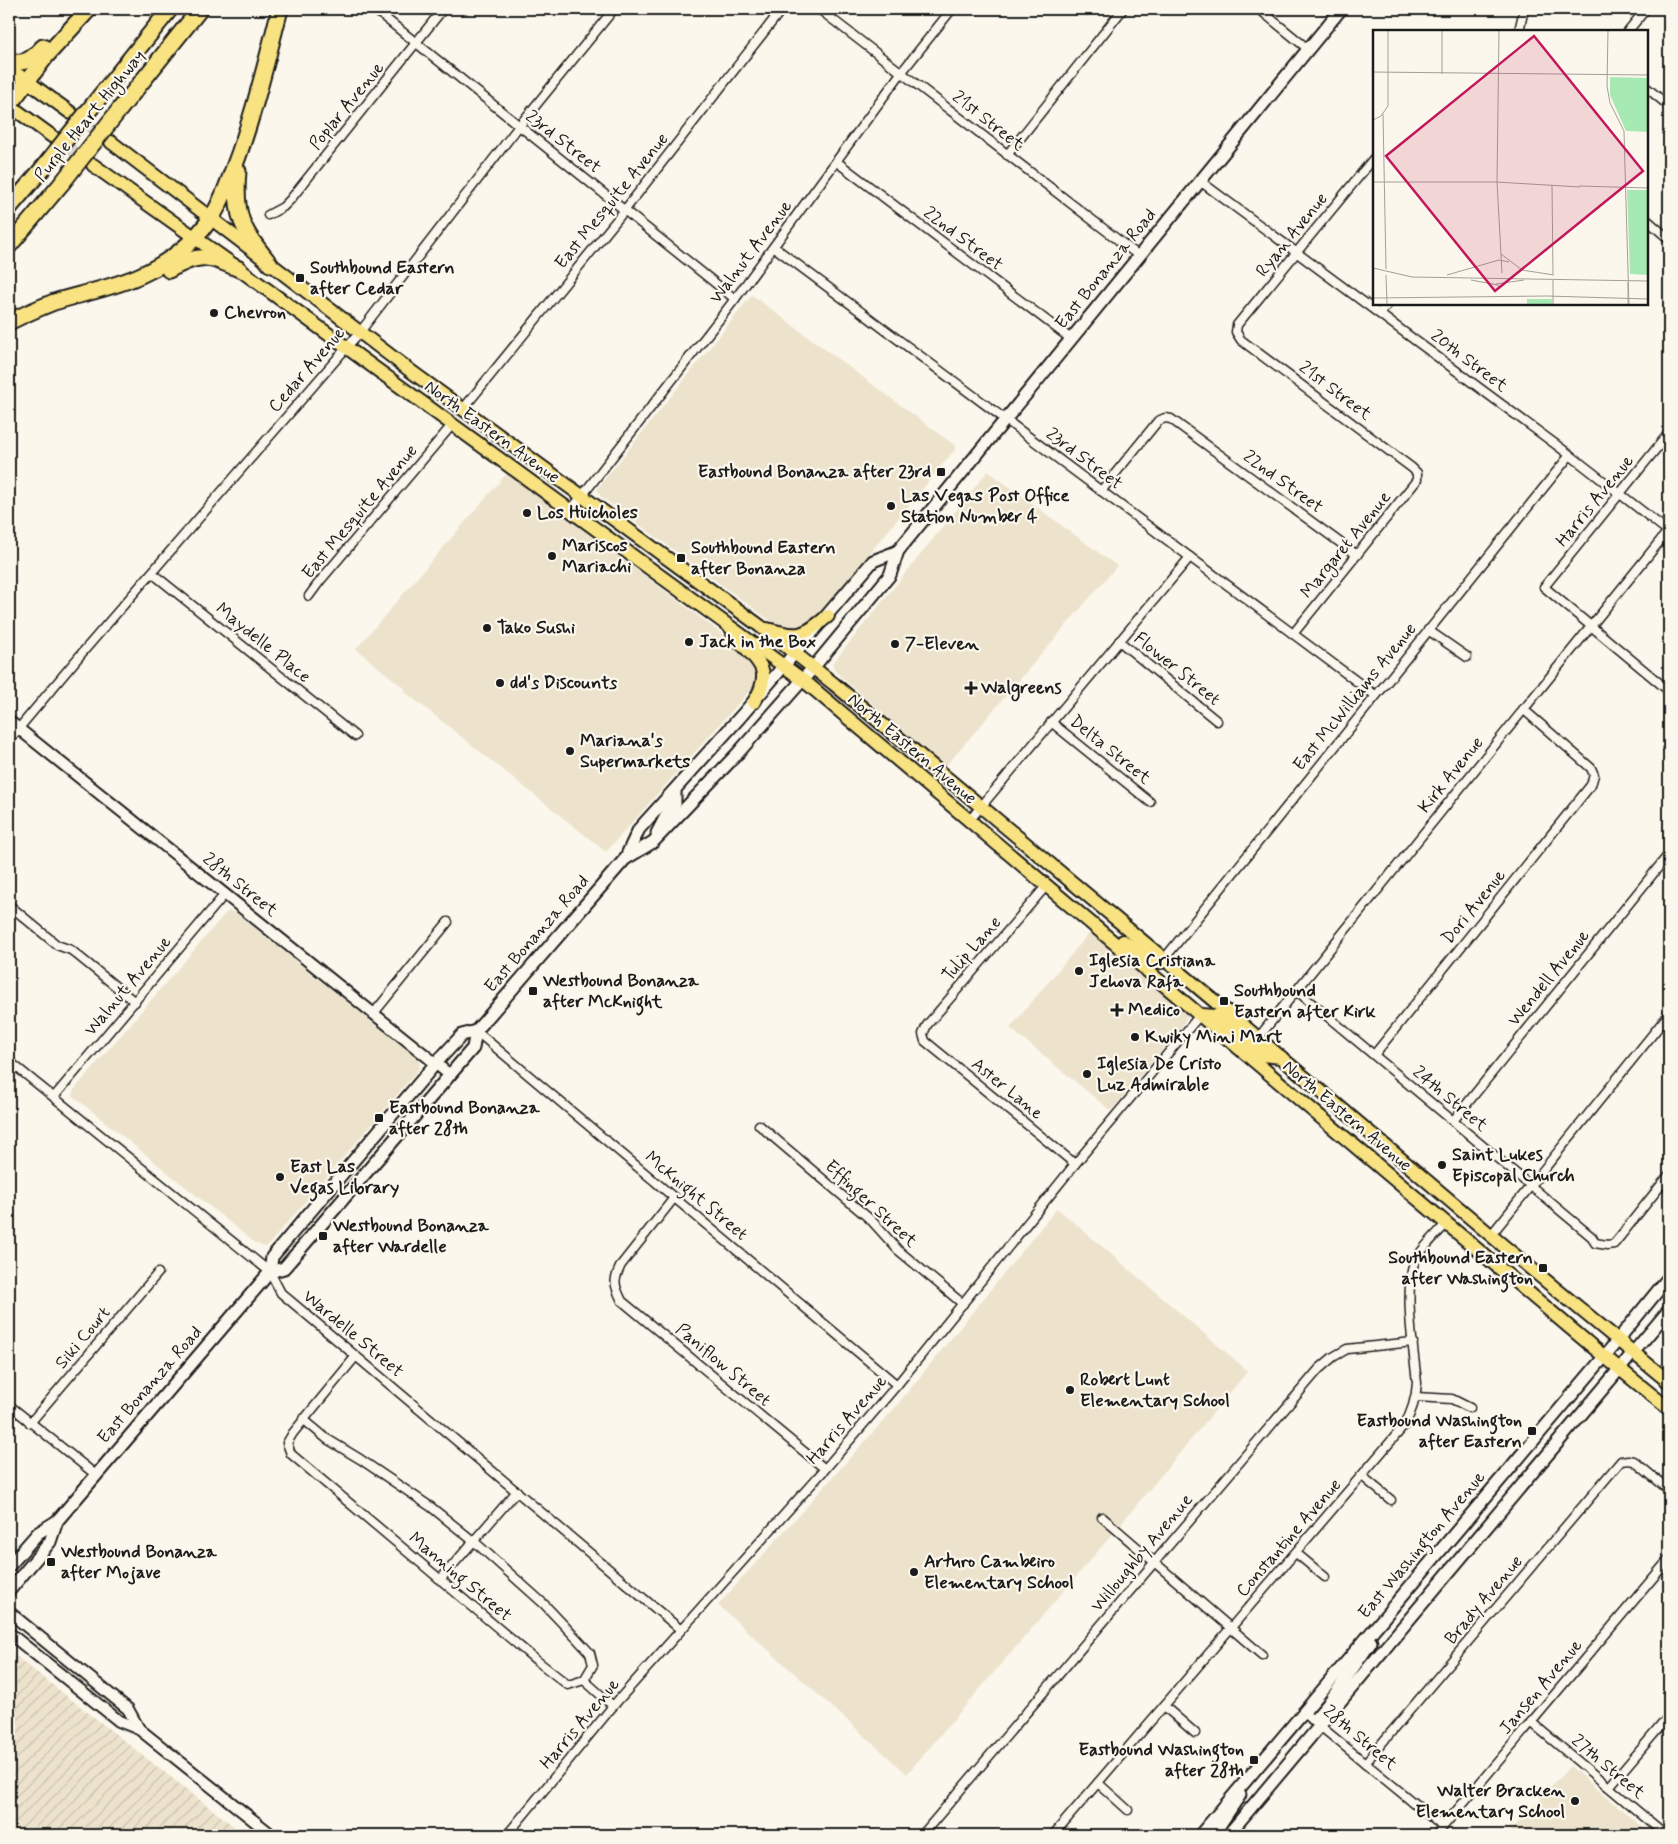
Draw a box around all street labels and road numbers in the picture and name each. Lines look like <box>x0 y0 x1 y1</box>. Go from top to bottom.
street label: Purple Heart Highway <box>29 45 152 188</box>
street label: Poplar Avenue <box>304 57 390 155</box>
street label: 21st Street <box>947 85 1029 157</box>
street label: 23rd Street <box>520 105 606 179</box>
street label: East Mesquite Avenue <box>550 128 674 274</box>
street label: Ryan Avenue <box>1251 188 1333 282</box>
street label: Walnut Avenue <box>704 195 798 309</box>
street label: 22nd Street <box>918 201 1008 277</box>
street label: East Bonanza Road <box>1050 204 1162 334</box>
street label: Cedar Avenue <box>263 322 351 418</box>
street label: 20th Street <box>1426 324 1513 398</box>
street label: 21st Street <box>1294 356 1377 427</box>
street label: North Eastern Avenue <box>419 375 565 489</box>
street label: 23rd Street <box>1041 422 1127 496</box>
street label: East Mesquite Avenue <box>297 440 423 584</box>
street label: 22nd Street <box>1238 445 1328 519</box>
street label: Harris Avenue <box>1550 450 1640 552</box>
street label: Margaret Avenue <box>1295 486 1398 604</box>
street label: Maydelle Place <box>210 597 316 689</box>
street label: East McWilliams Avenue <box>1288 618 1422 776</box>
street label: Flower Street <box>1129 627 1226 711</box>
street label: North Eastern Avenue <box>842 688 982 810</box>
street label: Delta Street <box>1064 710 1156 790</box>
street label: Kirk Avenue <box>1413 732 1489 818</box>
street label: 28th Street <box>197 847 283 923</box>
street label: Dori Avenue <box>1436 864 1512 950</box>
street label: East Bonanza Road <box>479 870 595 998</box>
street label: Tulip Lane <box>937 911 1007 987</box>
street label: Wendell Avenue <box>1503 925 1595 1031</box>
street label: Walnut Avenue <box>79 931 177 1041</box>
street label: Aster Lane <box>966 1053 1048 1125</box>
street label: North Eastern Avenue <box>1277 1055 1417 1177</box>
street label: 24th Street <box>1407 1060 1493 1138</box>
street label: McKnight Street <box>638 1146 753 1248</box>
street label: Effinger Street <box>818 1155 923 1255</box>
street label: Wardelle Street <box>297 1285 409 1383</box>
street label: Siki Court <box>50 1302 116 1374</box>
street label: Paniflow Street <box>670 1318 776 1412</box>
street label: East Bonanza Road <box>92 1321 208 1449</box>
street label: Harris Avenue <box>801 1370 893 1470</box>
street label: East Washington Avenue <box>1353 1466 1493 1625</box>
street label: Constantine Avenue <box>1231 1474 1347 1602</box>
street label: Willoughby Avenue <box>1085 1489 1199 1617</box>
street label: Manning Street <box>402 1527 517 1629</box>
street label: Brady Avenue <box>1440 1550 1528 1650</box>
street label: Jansen Avenue <box>1494 1634 1588 1740</box>
street label: Harris Avenue <box>535 1673 625 1775</box>
street label: 28th Street <box>1318 1700 1403 1776</box>
street label: 27th Street <box>1566 1729 1650 1805</box>

